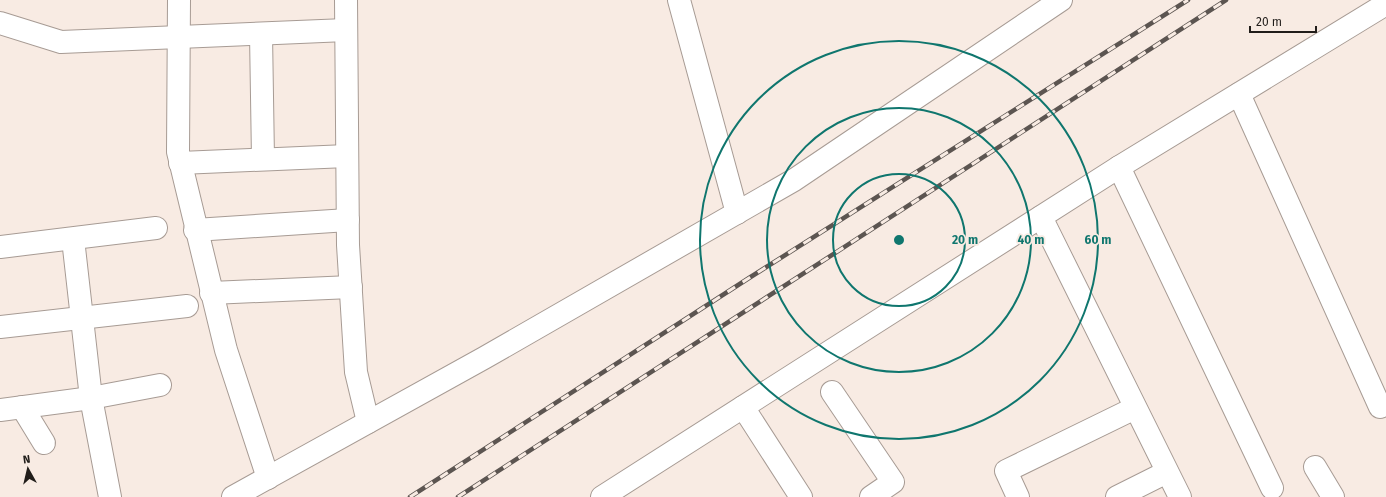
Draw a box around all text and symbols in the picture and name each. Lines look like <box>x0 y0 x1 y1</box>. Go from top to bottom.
scale bar <box>1250 8 1316 34</box>
text: 20 m <box>1256 15 1282 29</box>
centre of rings <box>892 233 906 247</box>
text: 20 m <box>952 233 978 247</box>
text: 40 m <box>1018 233 1044 247</box>
text: 60 m <box>1085 233 1111 247</box>
north arrow <box>8 449 48 489</box>
text: N <box>22 453 31 467</box>

